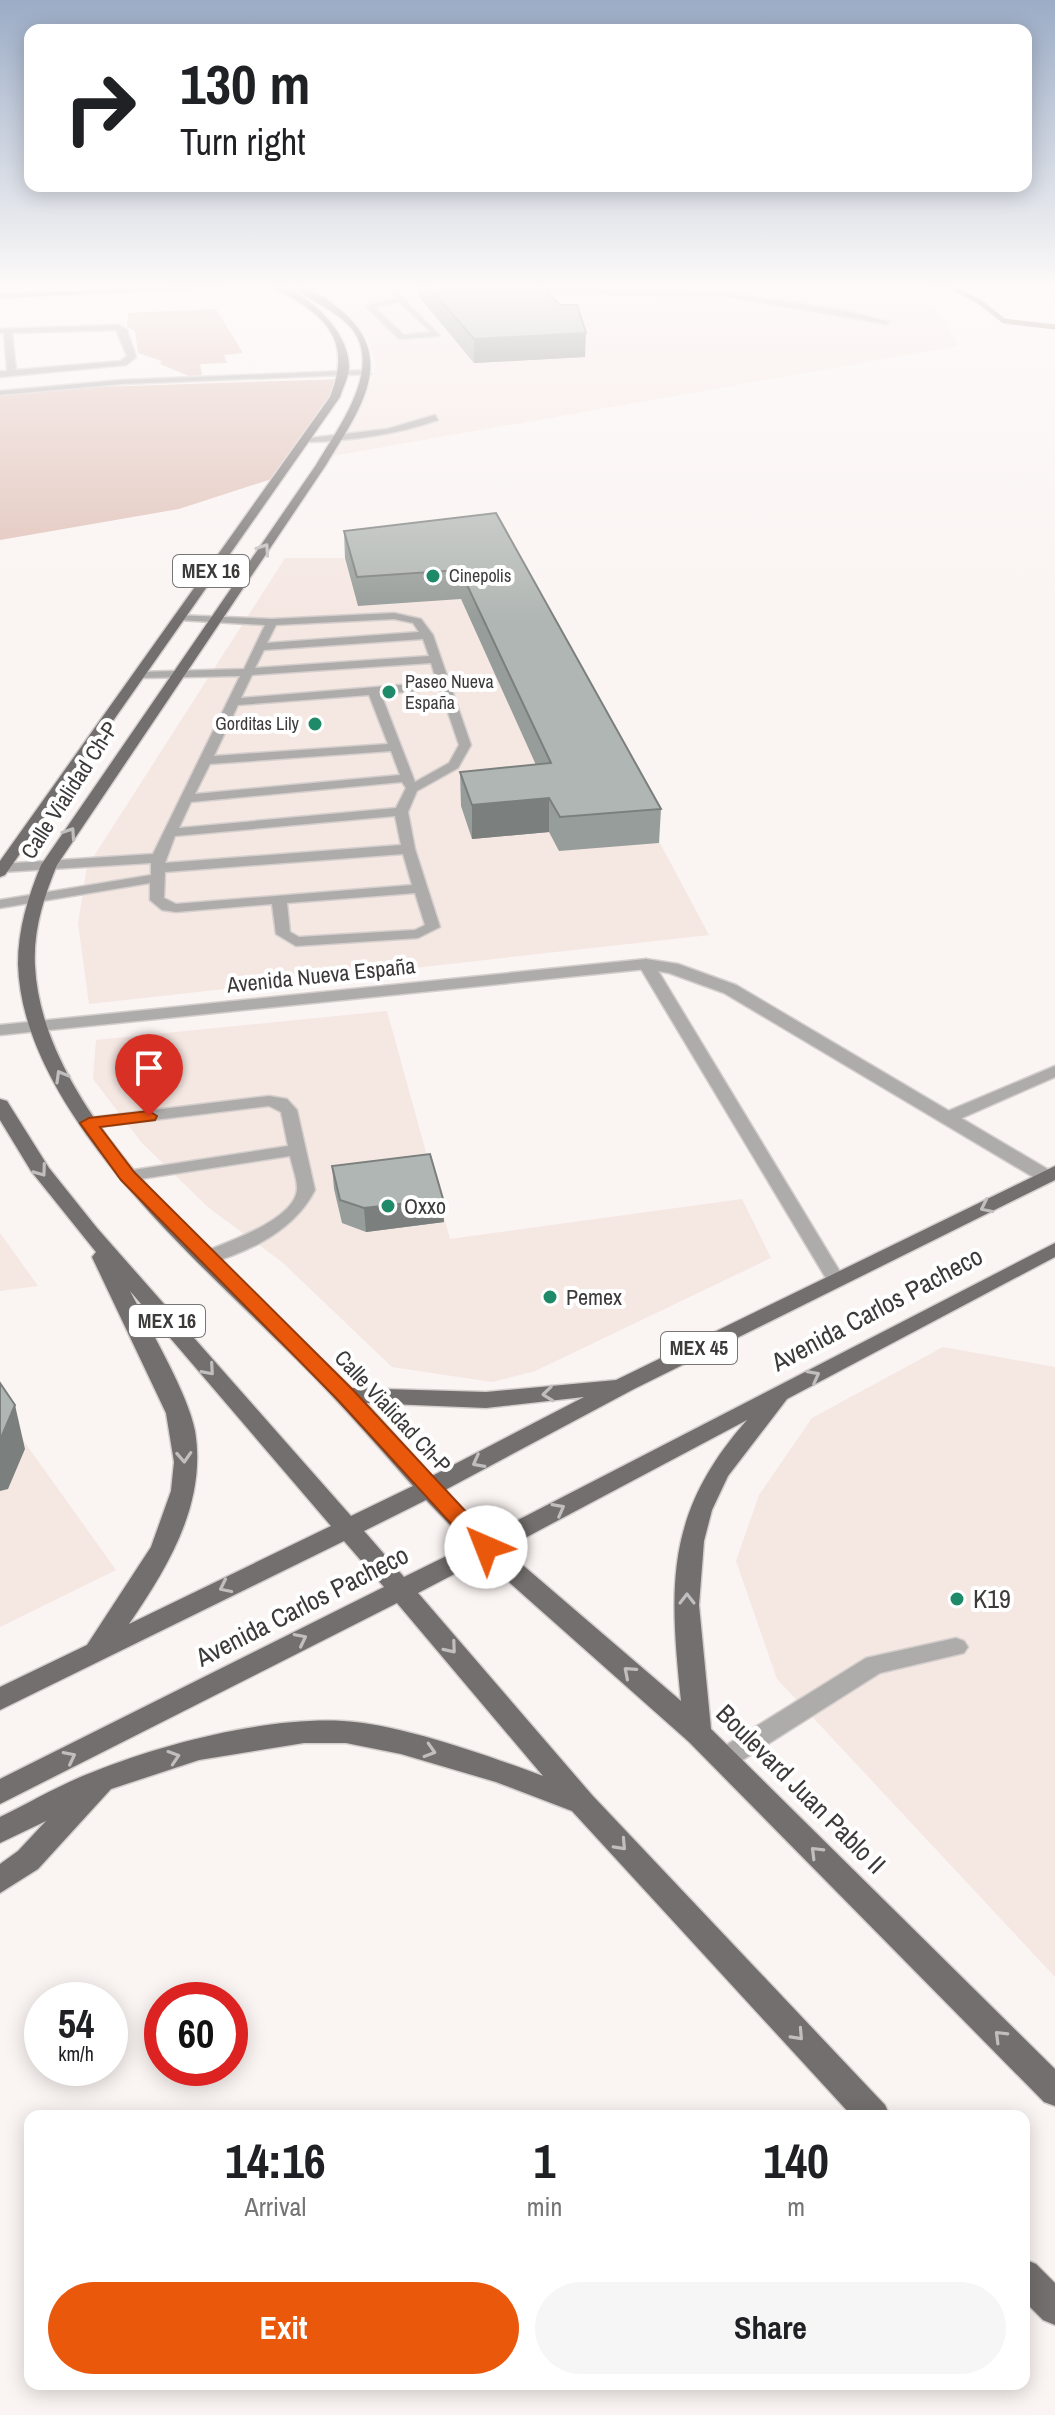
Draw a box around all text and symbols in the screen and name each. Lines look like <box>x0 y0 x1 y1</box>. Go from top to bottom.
text: 130 m <box>180 46 310 121</box>
icon: right <box>48 56 152 160</box>
text: Turn right <box>180 118 305 166</box>
one-way arrow <box>254 543 269 558</box>
road number: MEX 16 <box>173 555 249 587</box>
place label: Cinepolis <box>449 563 511 588</box>
marker: Cinepolis <box>424 567 442 585</box>
place label: Paseo Nueva España <box>405 669 494 715</box>
marker: Paseo Nueva España <box>380 683 398 701</box>
place label: Gorditas Lily <box>215 711 300 736</box>
marker: Gorditas Lily <box>306 715 324 733</box>
street label: Calle Vialidad Ch-P <box>13 716 125 864</box>
one-way arrow <box>60 827 75 842</box>
street label: Avenida Nueva España <box>224 950 417 1000</box>
pin <box>115 1034 183 1116</box>
icon: arrive <box>127 1046 171 1090</box>
one-way arrow <box>55 1070 71 1085</box>
one-way arrow <box>32 1162 46 1176</box>
place label: Oxxo <box>404 1191 446 1221</box>
marker: Oxxo <box>379 1197 397 1215</box>
one-way arrow <box>979 1197 994 1213</box>
street label: Avenida Carlos Pacheco <box>764 1238 988 1379</box>
place label: Pemex <box>566 1282 622 1312</box>
marker: Pemex <box>541 1288 559 1306</box>
road number: MEX 16 <box>129 1305 205 1337</box>
road number: MEX 45 <box>661 1332 737 1364</box>
street label: Calle Vialidad Ch-P <box>328 1343 458 1479</box>
one-way arrow <box>199 1360 214 1375</box>
one-way arrow <box>805 1370 820 1385</box>
one-way arrow <box>541 1385 554 1402</box>
one-way arrow <box>175 1451 192 1464</box>
one-way arrow <box>472 1452 486 1467</box>
one-way arrow <box>550 1504 565 1519</box>
position arrow <box>444 1505 528 1589</box>
street label: Avenida Carlos Pacheco <box>189 1537 414 1675</box>
one-way arrow <box>219 1577 234 1593</box>
place label: K19 <box>973 1581 1011 1616</box>
marker: K19 <box>948 1590 966 1608</box>
one-way arrow <box>678 1592 696 1605</box>
one-way arrow <box>293 1633 308 1649</box>
one-way arrow <box>441 1639 456 1654</box>
one-way arrow <box>623 1667 638 1682</box>
street label: Boulevard Juan Pablo II <box>709 1696 894 1881</box>
one-way arrow <box>422 1742 436 1758</box>
one-way arrow <box>167 1750 181 1766</box>
one-way arrow <box>61 1751 76 1766</box>
one-way arrow <box>612 1836 626 1850</box>
one-way arrow <box>811 1847 826 1861</box>
speed limit sign: 60 <box>144 1982 248 2086</box>
text: 54 <box>58 1997 94 2050</box>
one-way arrow <box>789 2026 804 2040</box>
one-way arrow <box>995 2031 1009 2045</box>
text: km/h <box>58 2040 94 2067</box>
text: 14:16 <box>225 2128 326 2193</box>
text: 1 <box>534 2128 555 2193</box>
text: 140 <box>763 2128 829 2193</box>
text: Arrival <box>245 2189 306 2224</box>
text: min <box>527 2189 562 2224</box>
text: m <box>787 2189 805 2224</box>
button: Exit <box>48 2282 519 2374</box>
button: Share <box>535 2282 1006 2374</box>

